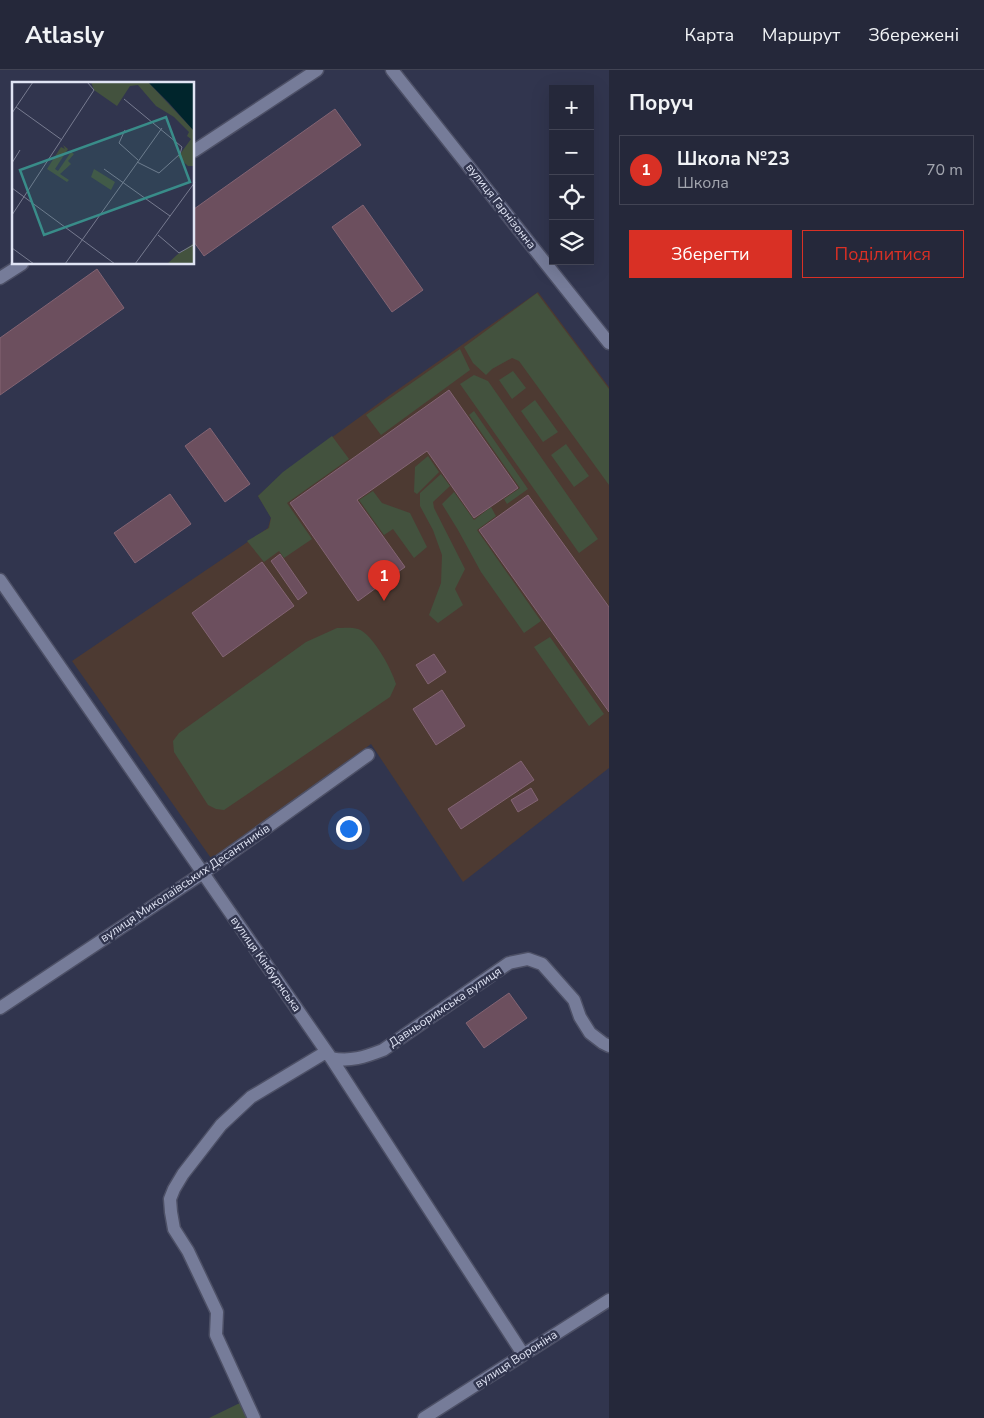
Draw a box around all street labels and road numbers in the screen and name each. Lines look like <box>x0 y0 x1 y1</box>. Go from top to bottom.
street label: вулиця Гарнізонна <box>462 160 540 252</box>
street label: вулиця Миколаївських Десантників <box>97 820 273 946</box>
street label: вулиця Кінбурнська <box>227 913 305 1015</box>
street label: Давньоримська вулиця <box>386 963 504 1051</box>
street label: вулиця Вороніна <box>472 1326 560 1392</box>

